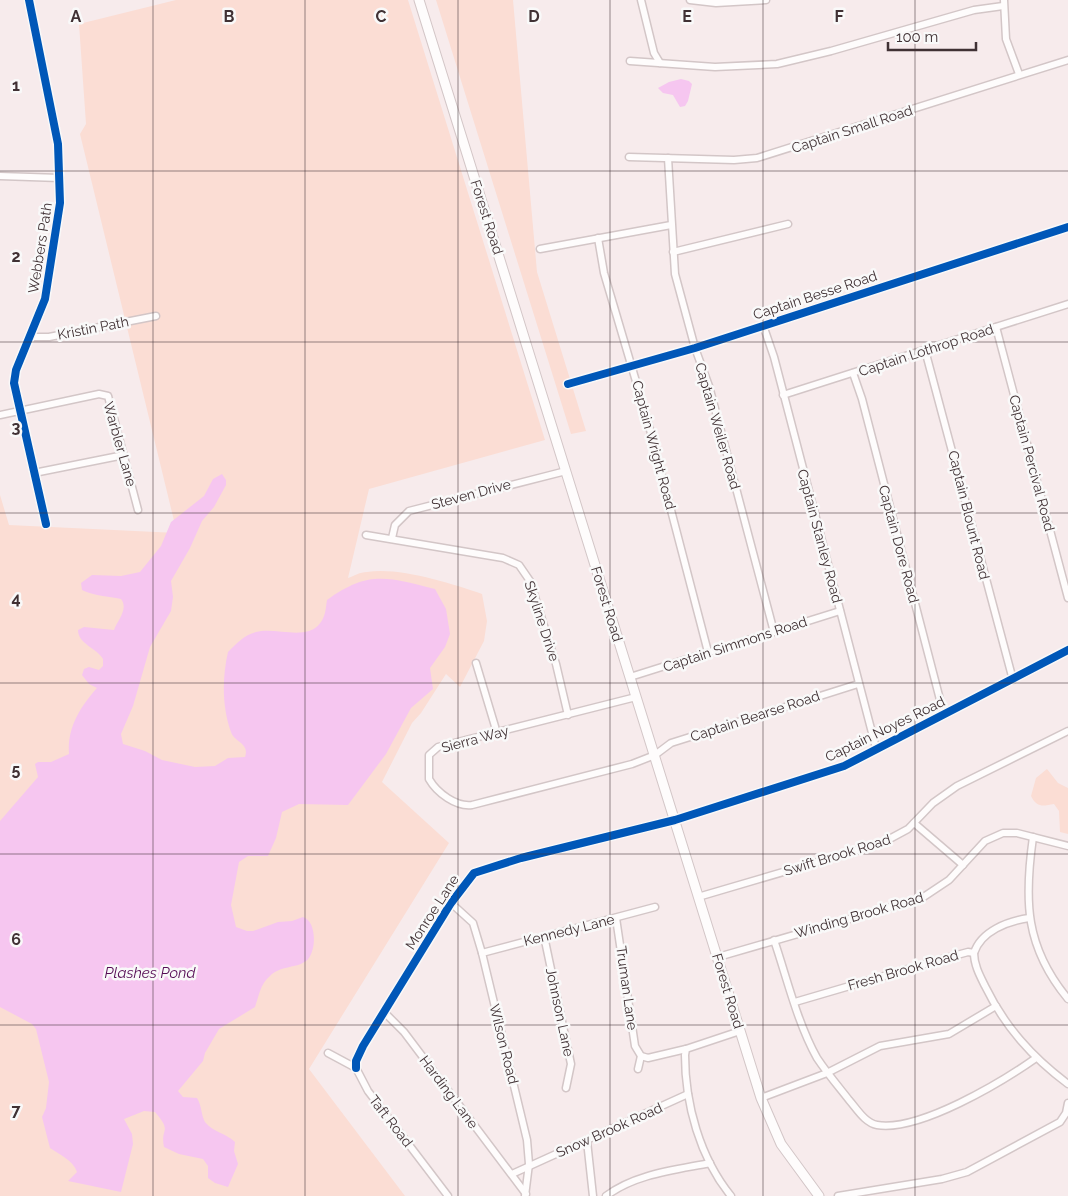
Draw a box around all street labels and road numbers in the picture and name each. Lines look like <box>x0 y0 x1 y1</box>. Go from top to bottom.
street label: Captain Small Road <box>790 102 914 156</box>
street label: Forest Road <box>467 178 507 256</box>
street label: Webbers Path <box>25 201 55 295</box>
street label: Captain Besse Road <box>751 267 879 323</box>
street label: Kristin Path <box>56 313 130 343</box>
street label: Captain Lothrop Road <box>857 321 995 379</box>
street label: Captain Weiler Road <box>692 361 744 491</box>
street label: Captain Wright Road <box>629 379 679 511</box>
street label: Captain Percival Road <box>1006 393 1058 533</box>
street label: Warbler Lane <box>100 400 140 488</box>
street label: Captain Blount Road <box>945 449 993 581</box>
street label: Captain Stanley Road <box>794 467 846 605</box>
street label: Steven Drive <box>430 476 512 512</box>
street label: Captain Dore Road <box>876 483 922 605</box>
street label: Forest Road <box>588 565 626 643</box>
street label: Skyline Drive <box>521 579 563 663</box>
street label: Captain Simmons Road <box>661 613 809 675</box>
street label: Captain Bearse Road <box>688 688 822 744</box>
street label: Captain Noyes Road <box>823 693 947 765</box>
street label: Sierra Way <box>440 722 511 756</box>
street label: Swift Brook Road <box>782 831 892 879</box>
street label: Monroe Lane <box>402 872 462 952</box>
street label: Winding Brook Road <box>793 889 925 941</box>
street label: Kennedy Lane <box>522 911 616 949</box>
street label: Truman Lane <box>613 945 641 1031</box>
street label: Fresh Brook Road <box>846 947 960 993</box>
street label: Forest Road <box>709 952 747 1030</box>
street label: Johnson Lane <box>543 966 577 1058</box>
street label: Wilson Road <box>486 1002 522 1086</box>
street label: Harding Lane <box>416 1052 482 1132</box>
street label: Taft Road <box>366 1092 416 1150</box>
street label: Snow Brook Road <box>553 1099 665 1161</box>

